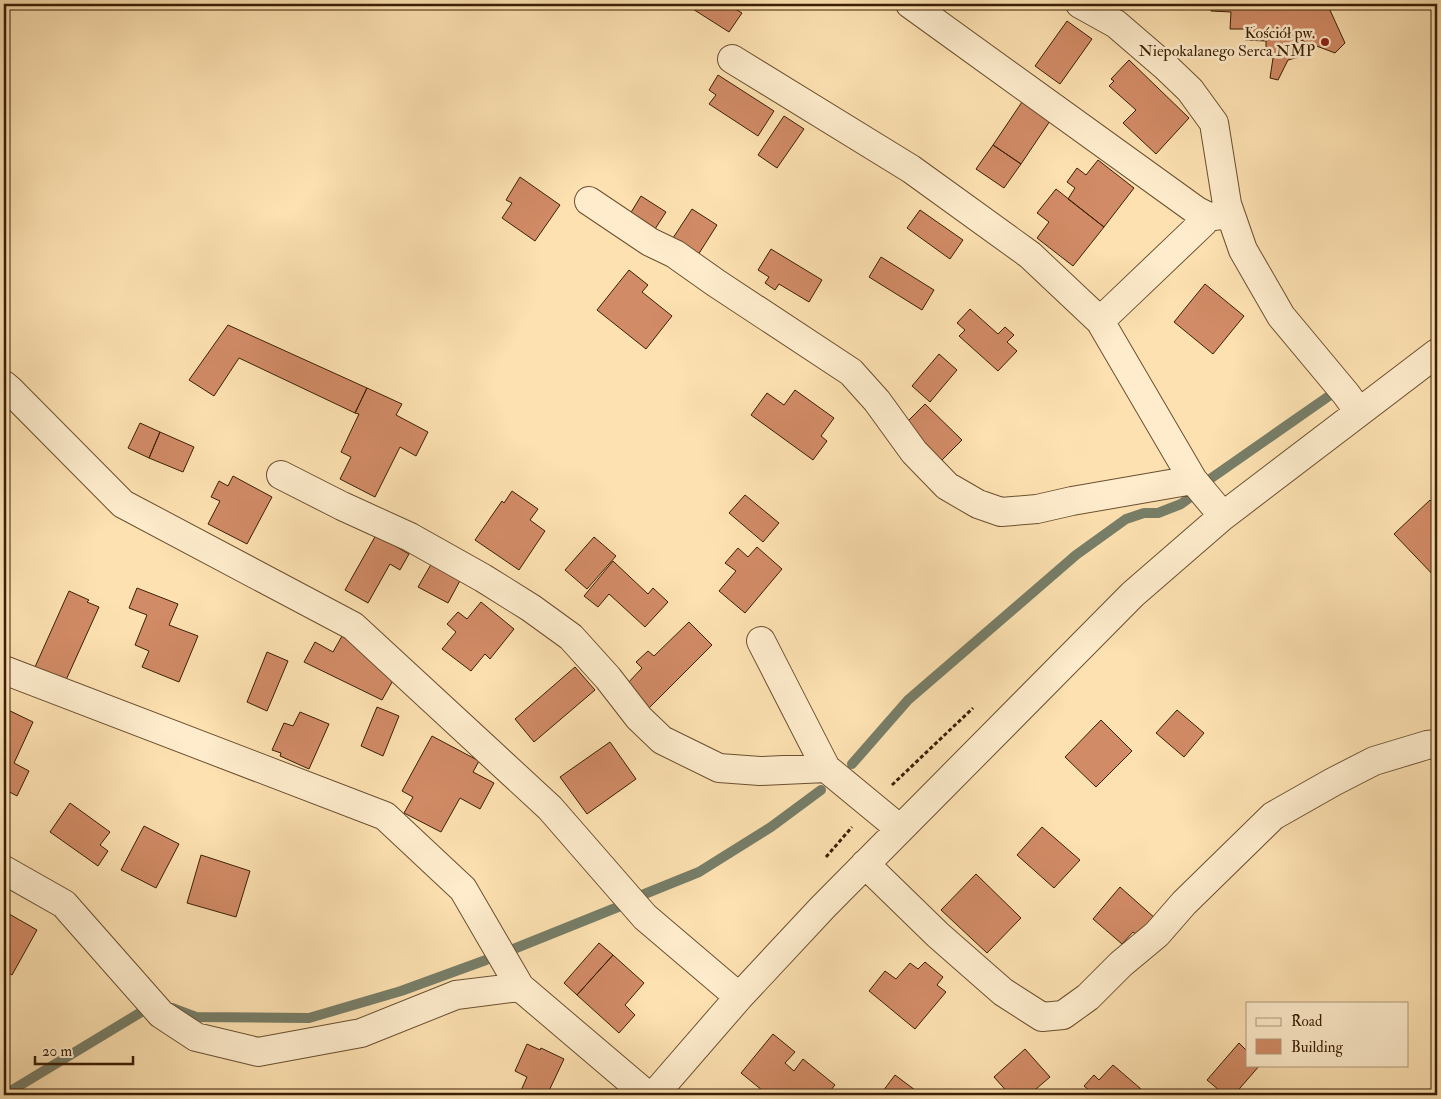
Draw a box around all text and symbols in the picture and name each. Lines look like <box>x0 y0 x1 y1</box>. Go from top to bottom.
place label: Kościół pw. Niepokalanego Serca NMP <box>1138 23 1315 62</box>
marker: Kościół pw. Niepokalanego Serca NMP <box>1319 36 1331 48</box>
legend <box>1246 1002 1408 1066</box>
text: Road <box>1291 1012 1323 1031</box>
scale bar <box>35 1034 132 1066</box>
text: Building <box>1291 1038 1343 1057</box>
text: 20 m <box>42 1042 72 1061</box>

